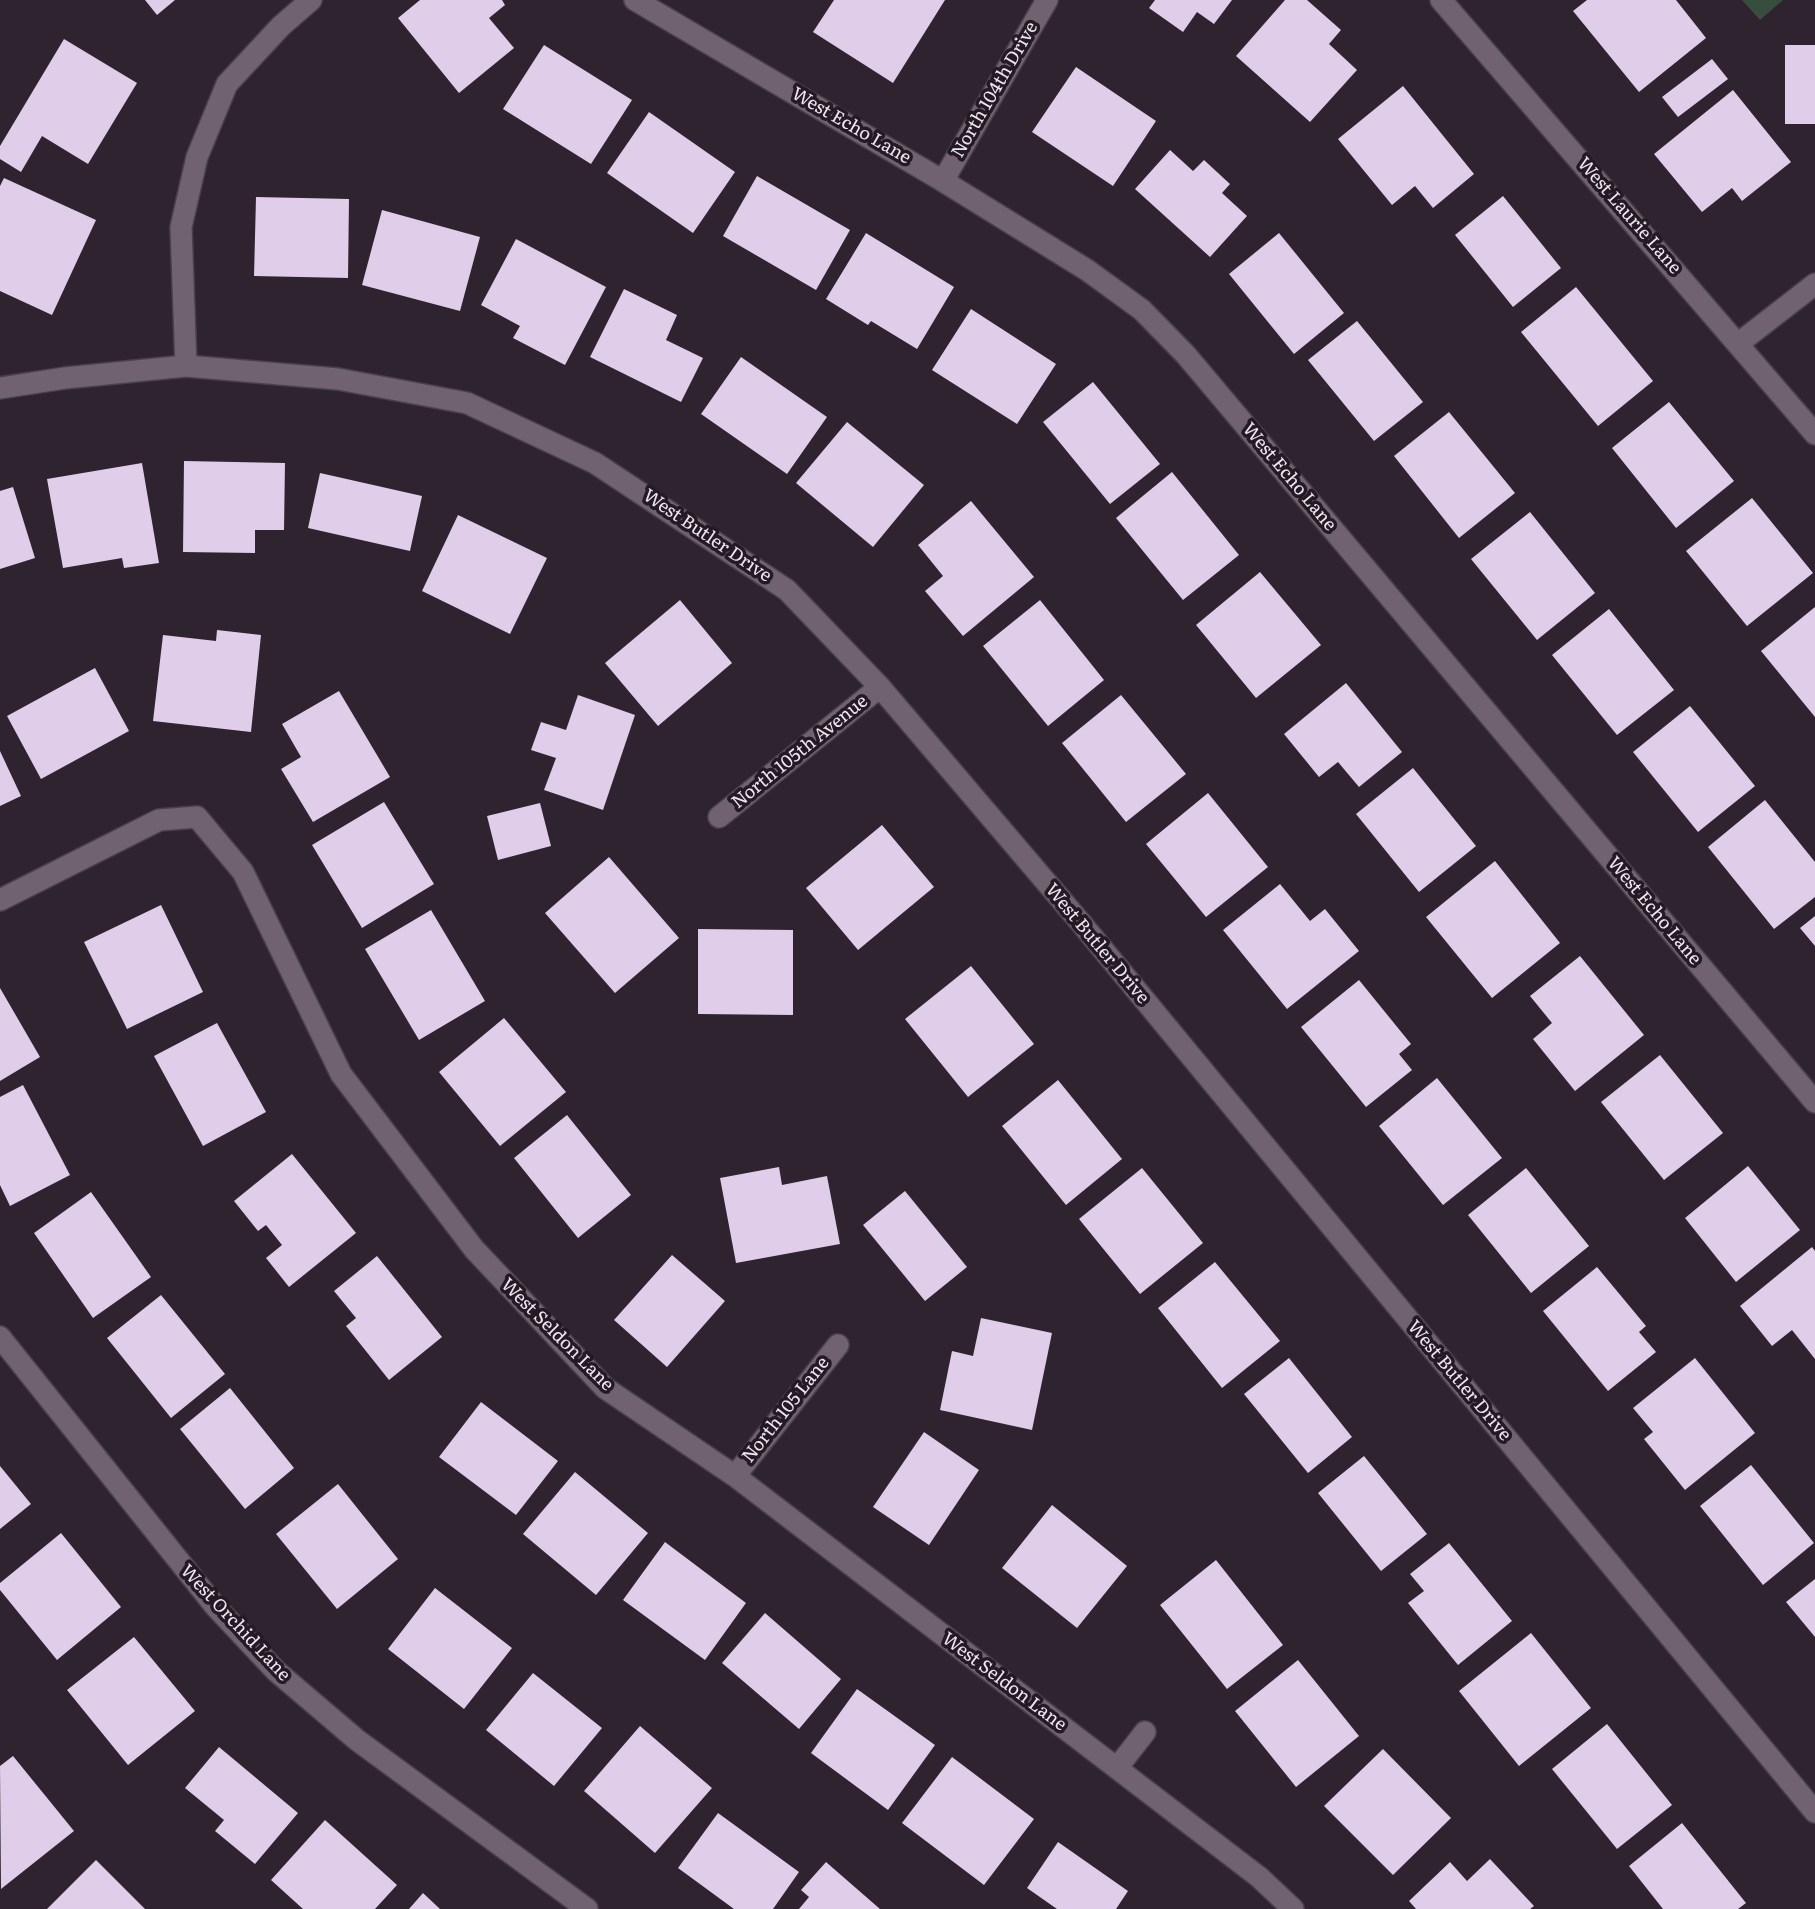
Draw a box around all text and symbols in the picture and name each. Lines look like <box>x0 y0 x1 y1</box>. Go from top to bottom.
street label: North 104th Drive <box>947 18 1043 162</box>
street label: West Echo Lane <box>787 83 915 169</box>
street label: West Laurie Lane <box>1572 153 1686 279</box>
street label: West Echo Lane <box>1238 419 1340 535</box>
street label: West Butler Drive <box>639 485 775 587</box>
street label: North 105th Avenue <box>728 691 872 813</box>
street label: West Echo Lane <box>1603 853 1705 969</box>
street label: West Butler Drive <box>1040 879 1154 1009</box>
street label: West Seldon Lane <box>496 1274 618 1396</box>
street label: West Butler Drive <box>1402 1316 1516 1446</box>
street label: North 105 Lane <box>738 1353 834 1467</box>
street label: West Orchid Lane <box>175 1560 295 1686</box>
street label: West Seldon Lane <box>937 1628 1071 1736</box>

